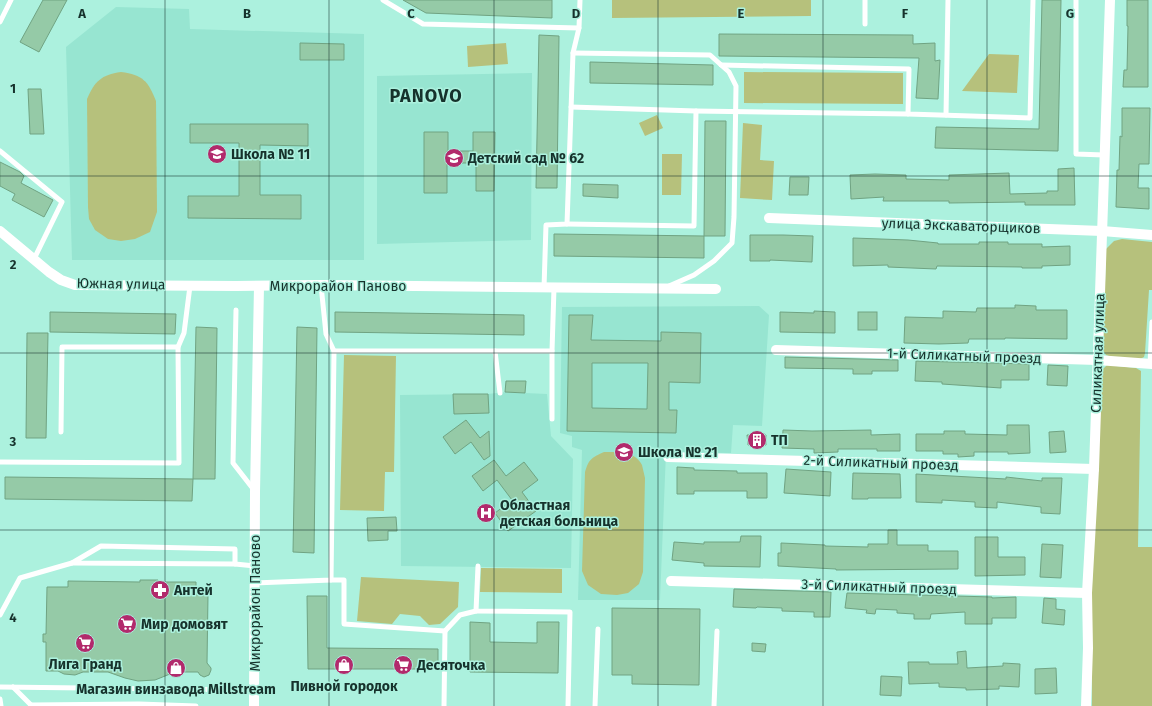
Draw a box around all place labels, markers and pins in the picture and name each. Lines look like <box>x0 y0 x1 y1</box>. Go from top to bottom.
school or university icon: Школа № 11 <box>206 143 228 165</box>
place label: Школа № 11 <box>231 146 310 163</box>
school or university icon: Детский сад № 62 <box>443 147 465 169</box>
place label: Детский сад № 62 <box>467 150 584 167</box>
building icon: ТП <box>746 429 768 451</box>
place label: ТП <box>771 432 788 449</box>
school or university icon: Школа № 21 <box>613 441 635 463</box>
place label: Школа № 21 <box>638 444 718 461</box>
place label: Областная детская больница <box>500 497 618 530</box>
hospital icon: Областная детская больница <box>475 502 497 524</box>
pharmacy icon: Антей <box>149 579 171 601</box>
place label: Антей <box>173 582 213 599</box>
supermarket icon: Мир домовят <box>116 613 138 635</box>
place label: Мир домовят <box>141 616 228 633</box>
supermarket icon: Лига Гранд <box>74 632 96 654</box>
shop icon: Пивной городок <box>333 654 355 676</box>
supermarket icon: Десяточка <box>392 654 414 676</box>
place label: Лига Гранд <box>49 656 122 673</box>
shop icon: Магазин винзавода Millstream <box>165 657 187 679</box>
place label: Десяточка <box>416 657 486 674</box>
place label: Пивной городок <box>290 678 398 695</box>
place label: Магазин винзавода Millstream <box>76 681 276 698</box>

